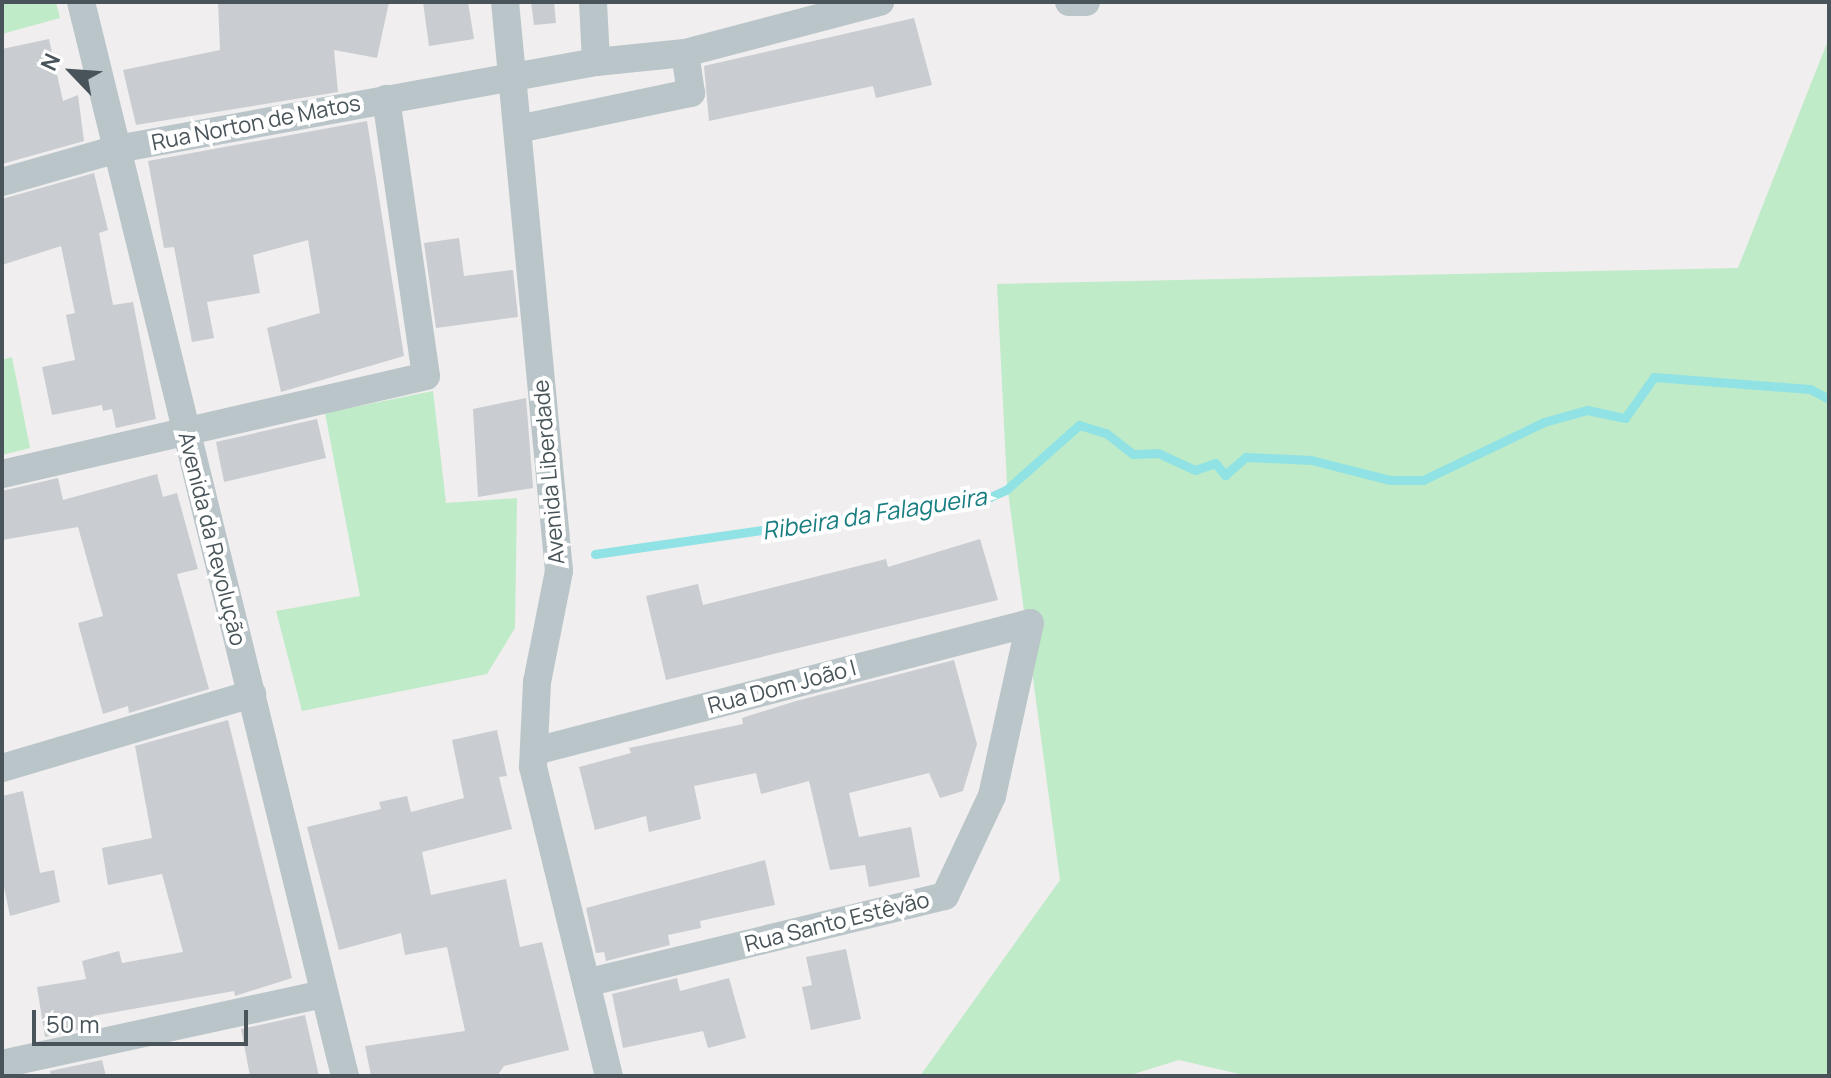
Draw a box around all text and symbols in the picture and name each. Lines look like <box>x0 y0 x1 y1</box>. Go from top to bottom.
north arrow <box>32 32 112 112</box>
text: N <box>33 48 67 75</box>
street label: Rua Norton de Matos <box>149 90 363 156</box>
street label: Avenida Liberdade <box>528 379 570 565</box>
street label: Avenida da Revolução <box>173 429 251 649</box>
water label: Ribeira da Falagueira <box>760 481 988 545</box>
street label: Rua Dom João I <box>705 655 859 719</box>
street label: Rua Santo Estêvão <box>742 886 932 958</box>
scale bar <box>36 994 252 1044</box>
text: 50 m <box>46 1007 100 1040</box>

